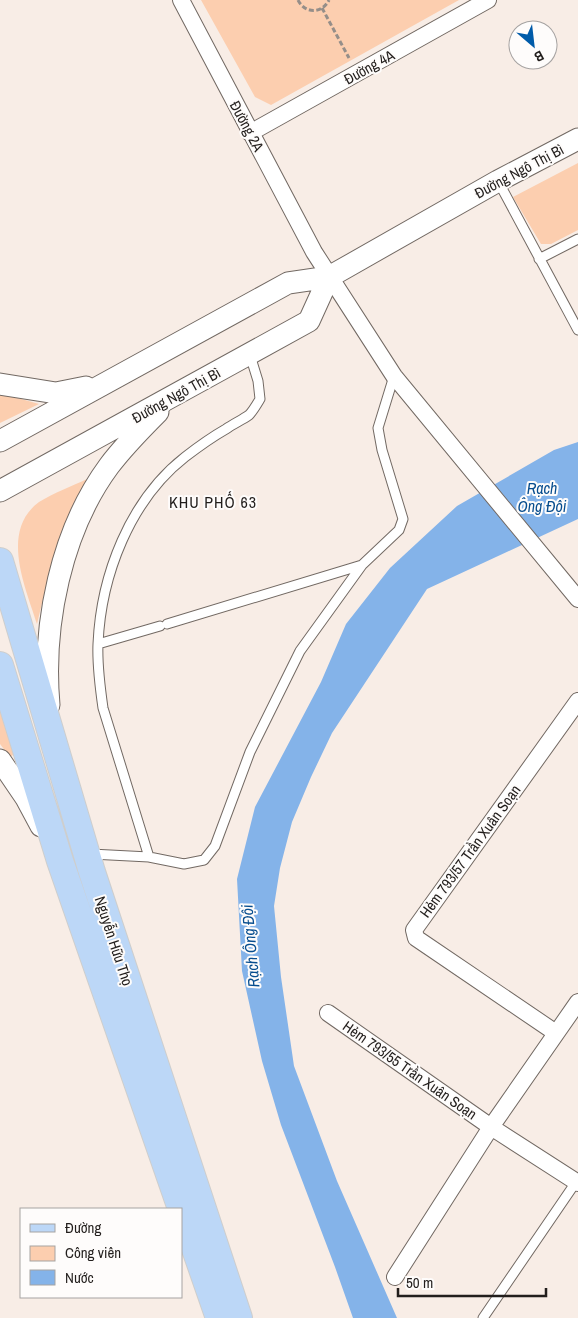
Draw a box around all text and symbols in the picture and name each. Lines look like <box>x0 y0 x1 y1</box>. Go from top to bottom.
north arrow <box>508 20 558 70</box>
street label: Đường 4A <box>340 44 399 89</box>
text: B <box>531 47 547 66</box>
street label: Đường 2A <box>225 97 269 156</box>
street label: Đường Ngô Thị Bì <box>471 139 567 203</box>
street label: Đường Ngô Thị Bì <box>128 362 224 428</box>
water label: Rạch Ông Đội <box>518 477 567 517</box>
district label: KHU PHỐ 63 <box>169 491 257 513</box>
street label: Hẻm 793/57 Trần Xuân Soạn <box>415 780 525 922</box>
street label: Nguyễn Hữu Thọ <box>90 894 138 989</box>
water label: Rạch Ông Đội <box>235 903 265 988</box>
street label: Hẻm 793/55 Trần Xuân Soạn <box>339 1016 481 1124</box>
legend <box>20 1208 182 1298</box>
text: Đường <box>65 1217 101 1238</box>
text: Công viên <box>65 1242 121 1263</box>
scale bar <box>398 1266 546 1298</box>
text: Nước <box>65 1267 94 1288</box>
text: 50 m <box>406 1272 433 1293</box>

